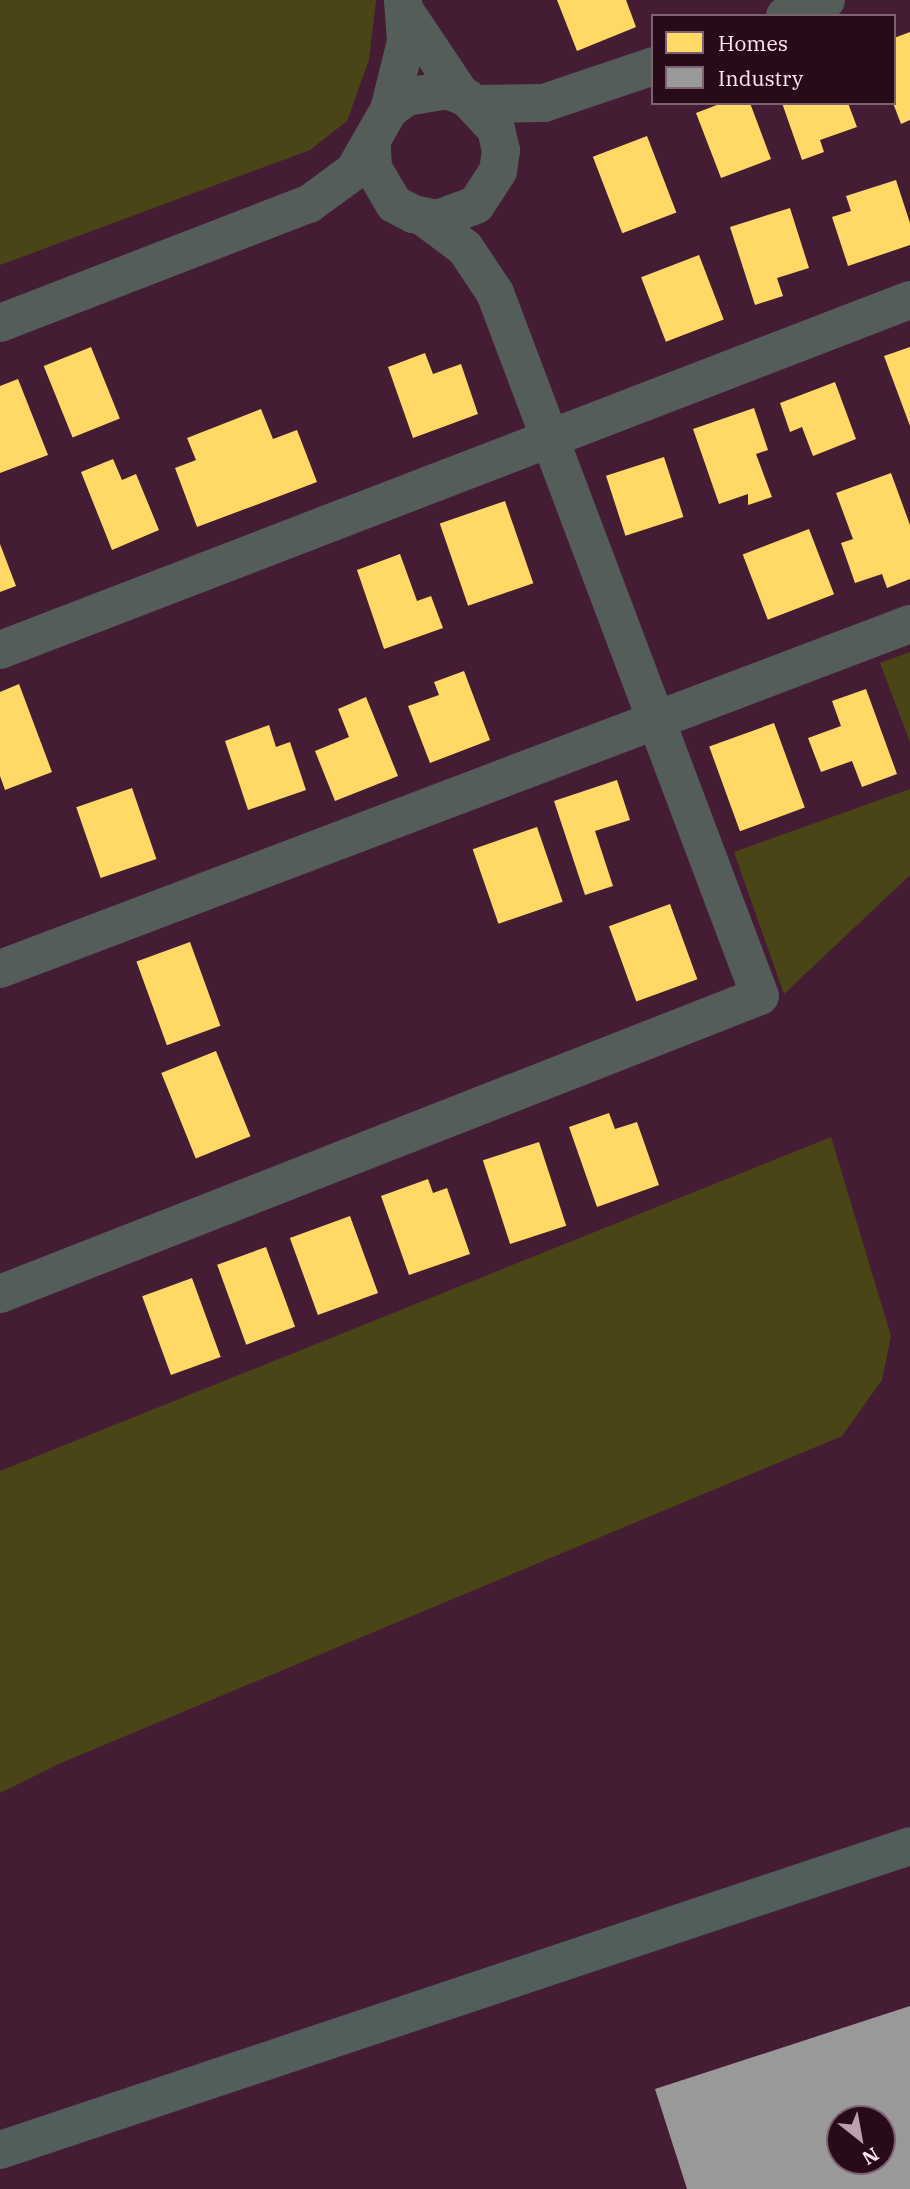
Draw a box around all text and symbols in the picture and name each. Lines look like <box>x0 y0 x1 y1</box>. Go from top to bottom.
legend <box>651 14 896 105</box>
text: Homes <box>718 29 788 57</box>
text: Industry <box>718 64 803 92</box>
north arrow <box>826 2105 896 2175</box>
text: N <box>858 2142 883 2170</box>

